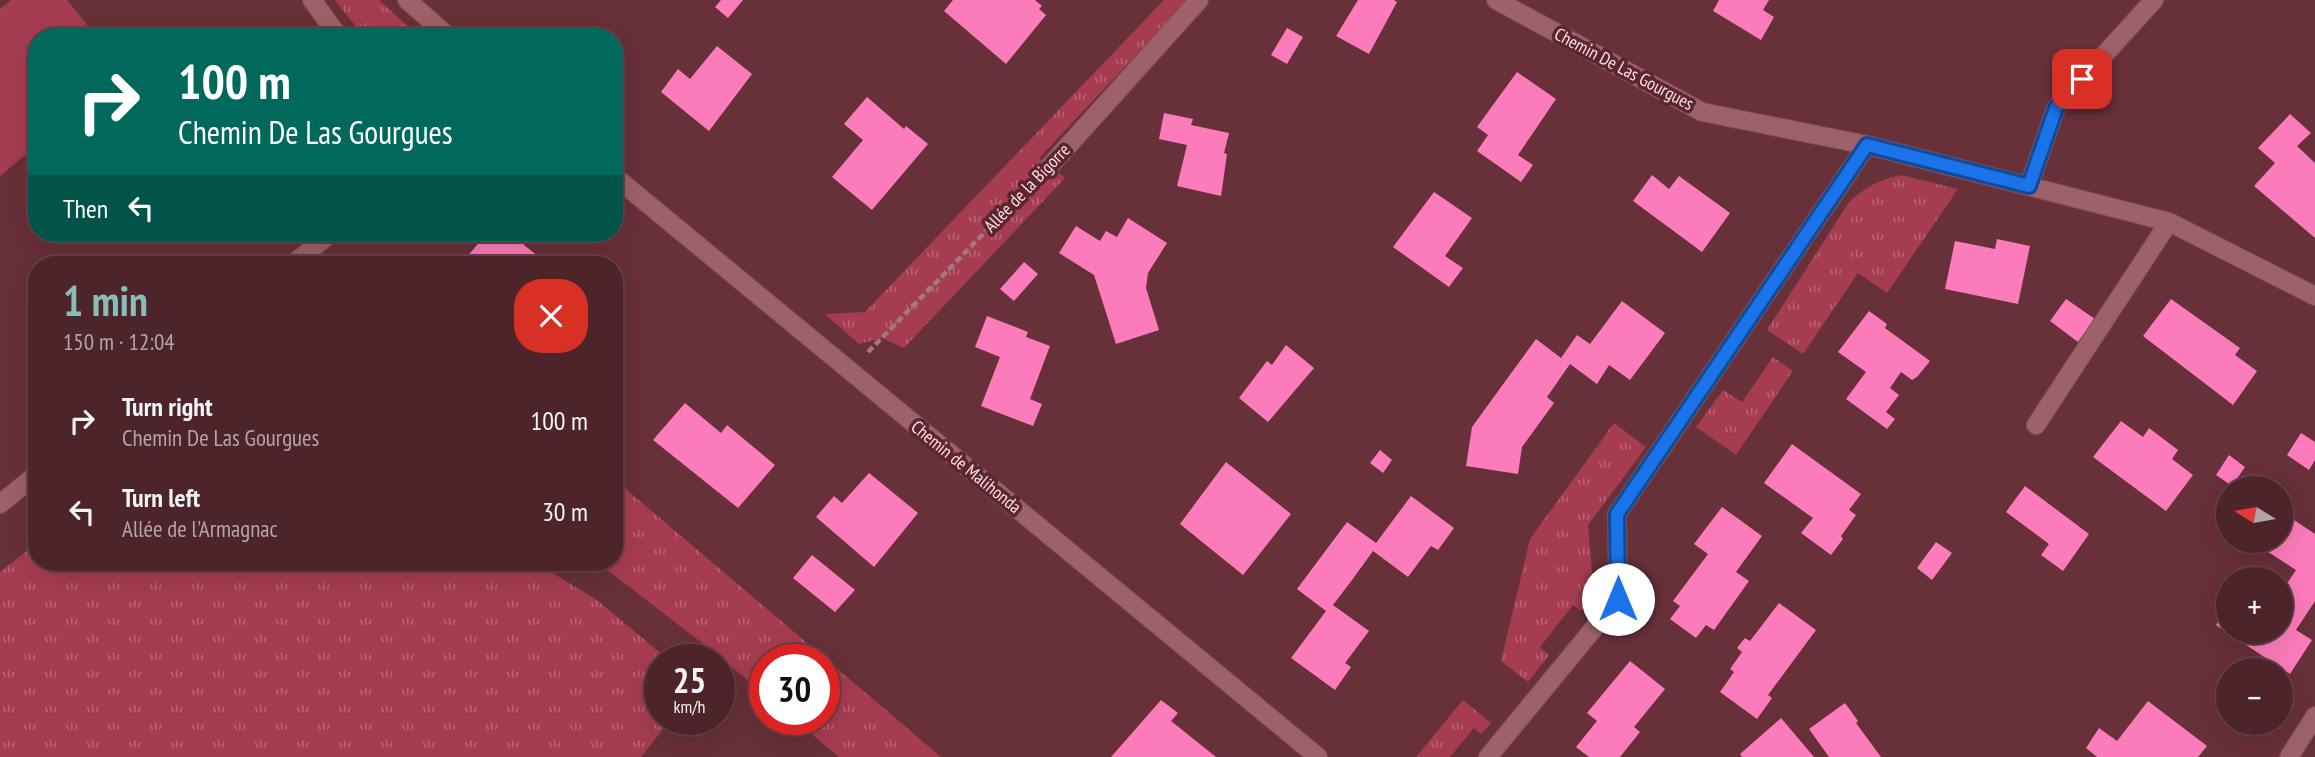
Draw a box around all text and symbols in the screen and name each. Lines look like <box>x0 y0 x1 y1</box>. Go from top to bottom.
street label: Chemin De Las Gourgues <box>1551 22 1698 115</box>
text: 100 m <box>178 49 291 113</box>
pin <box>2052 49 2112 109</box>
icon: right <box>63 56 154 147</box>
icon: arrive <box>2063 60 2101 98</box>
text: Chemin De Las Gourgues <box>178 111 453 153</box>
street label: Allée de la Bigorre <box>978 138 1075 237</box>
icon: left <box>122 189 160 227</box>
text: Then <box>63 192 108 225</box>
text: 1 min <box>63 273 148 328</box>
button: close <box>514 279 588 353</box>
text: 150 m · 12:04 <box>63 327 175 356</box>
text: Turn right <box>122 390 213 423</box>
icon: right <box>63 402 101 440</box>
text: 100 m <box>530 404 588 437</box>
street label: Chemin de Malihonda <box>906 415 1026 518</box>
text: Chemin De Las Gourgues <box>122 423 319 452</box>
north arrow <box>2216 476 2292 553</box>
map controls <box>2216 476 2293 735</box>
text: Turn left <box>122 481 200 514</box>
icon: left <box>63 493 101 531</box>
text: 30 m <box>542 495 588 528</box>
text: Allée de l'Armagnac <box>122 514 278 543</box>
position arrow <box>1581 562 1655 636</box>
button: + <box>2216 567 2293 644</box>
speed limit sign: 30 <box>749 644 840 735</box>
text: 25 <box>673 657 706 703</box>
button: − <box>2216 658 2293 735</box>
text: km/h <box>674 695 705 718</box>

